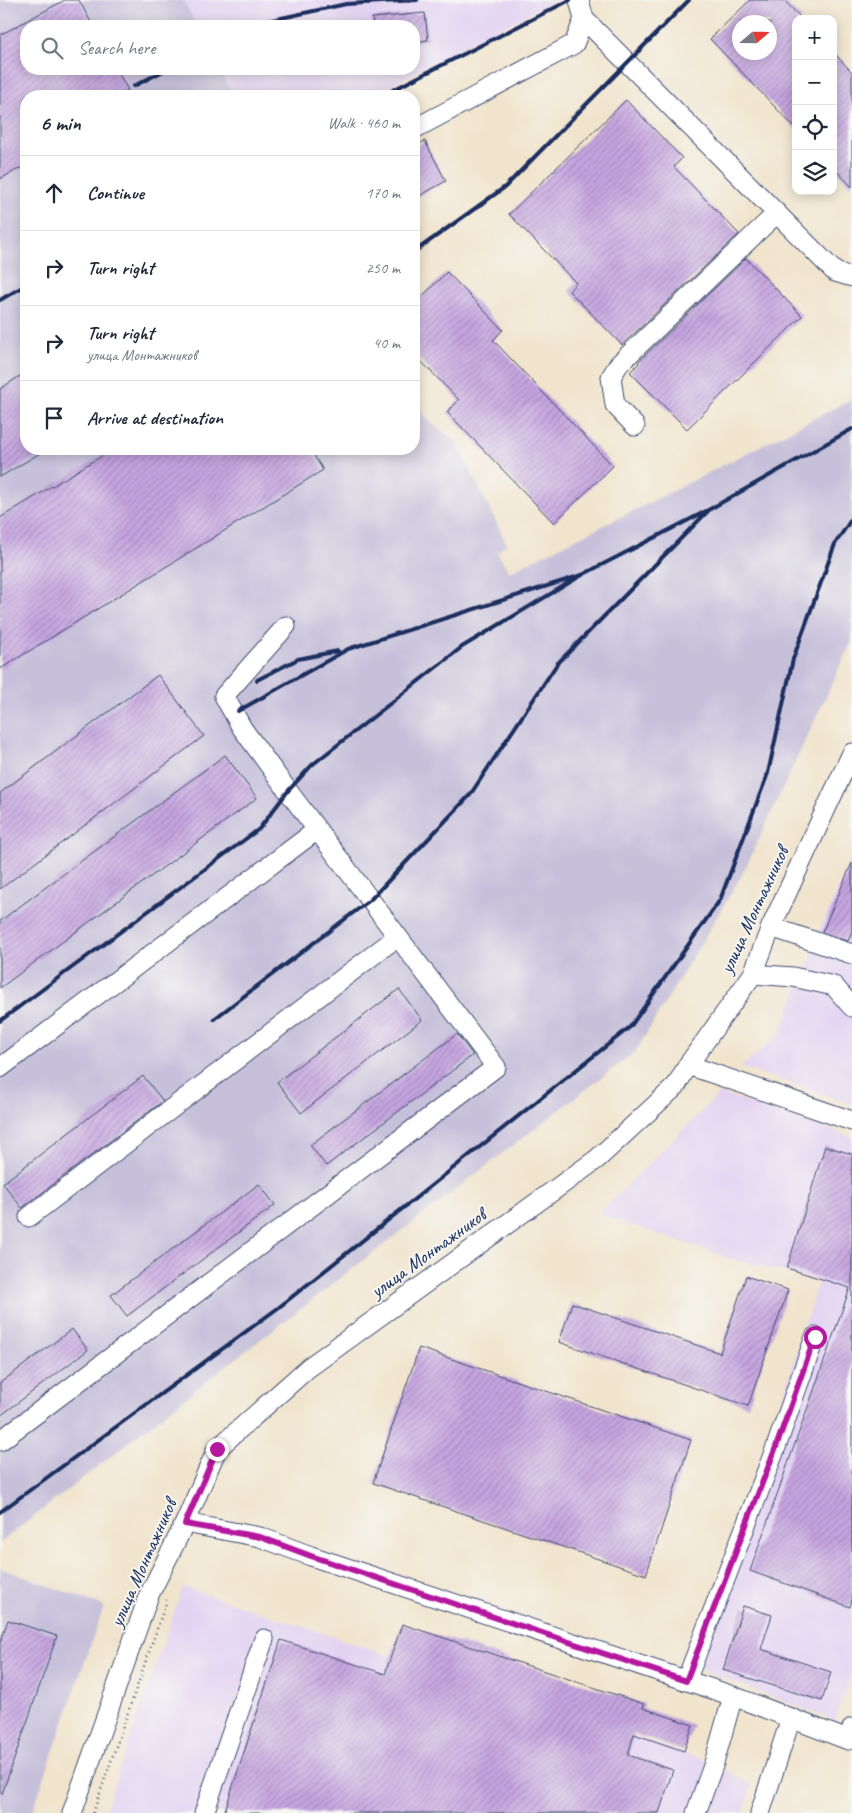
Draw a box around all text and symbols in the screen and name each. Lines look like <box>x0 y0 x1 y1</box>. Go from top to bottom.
north arrow <box>732 15 777 60</box>
map controls <box>792 15 837 195</box>
button: + <box>792 15 837 60</box>
search box <box>20 20 420 75</box>
icon: search <box>38 34 66 62</box>
text: Search here <box>78 36 155 60</box>
button: − <box>792 60 837 105</box>
button: locate <box>792 105 837 150</box>
text: 6 min <box>40 110 81 136</box>
text: Walk · 460 m <box>328 113 400 133</box>
button: layers <box>792 150 837 195</box>
icon: ahead <box>40 179 68 207</box>
text: Continue <box>87 181 144 205</box>
text: 170 m <box>366 183 400 203</box>
icon: right <box>40 254 68 282</box>
text: Turn right <box>87 256 154 280</box>
text: 250 m <box>366 258 400 278</box>
text: Turn right <box>87 321 154 345</box>
icon: right <box>40 329 68 357</box>
text: 40 m <box>373 333 400 353</box>
text: улица Монтажников <box>87 345 197 365</box>
icon: arrive <box>40 404 68 432</box>
text: Arrive at destination <box>87 406 223 430</box>
street label: улица Монтажников <box>713 840 796 978</box>
street label: улица Монтажников <box>364 1201 493 1304</box>
route start <box>804 1326 827 1349</box>
route end <box>206 1438 229 1461</box>
street label: улица Монтажников <box>103 1492 184 1632</box>

